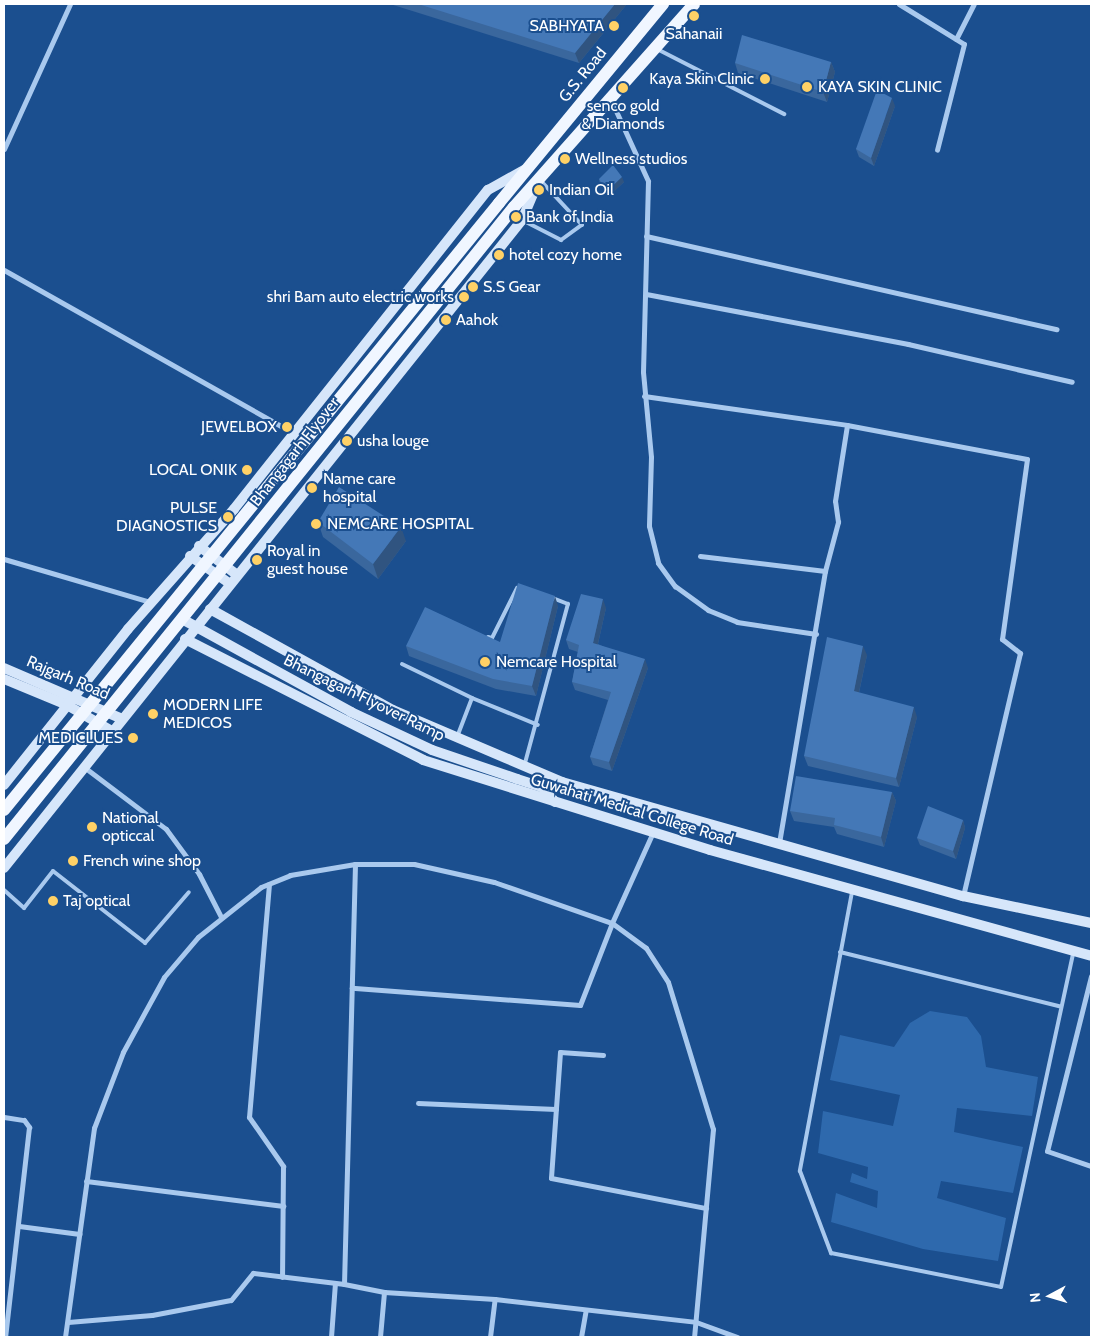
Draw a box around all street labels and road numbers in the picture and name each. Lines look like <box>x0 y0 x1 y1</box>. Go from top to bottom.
street label: G.S. Road <box>555 44 611 106</box>
street label: Bhangagarh Flyover <box>247 394 343 510</box>
street label: Bhangagarh Flyover Ramp <box>280 651 448 745</box>
street label: Rajgarh Road <box>24 652 112 704</box>
street label: Guwahati Medical College Road <box>528 770 736 850</box>

